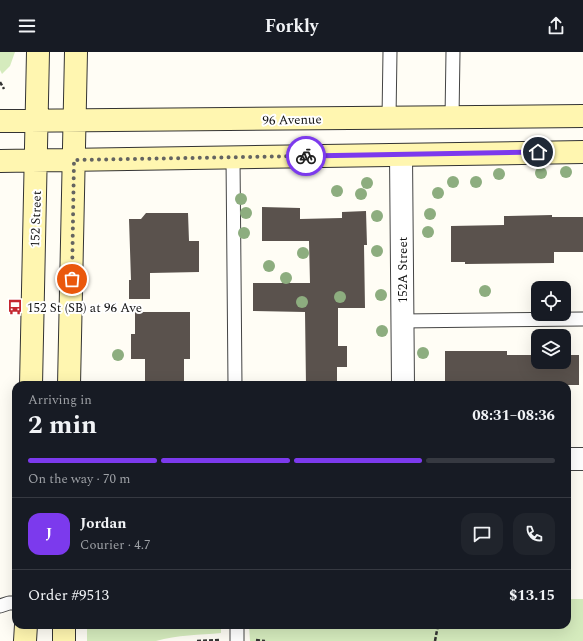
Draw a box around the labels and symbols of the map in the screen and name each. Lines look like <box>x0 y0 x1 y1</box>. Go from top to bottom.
street label: 96 Avenue <box>262 109 322 131</box>
pin <box>521 135 555 169</box>
courier <box>286 136 326 176</box>
street label: 152 Street <box>25 190 47 248</box>
street label: 152A Street <box>393 236 413 303</box>
pin <box>55 262 89 296</box>
bus stop icon: 152 St (SB) at 96 Ave <box>6 298 24 316</box>
place label: 152 St (SB) at 96 Ave <box>27 298 142 318</box>

